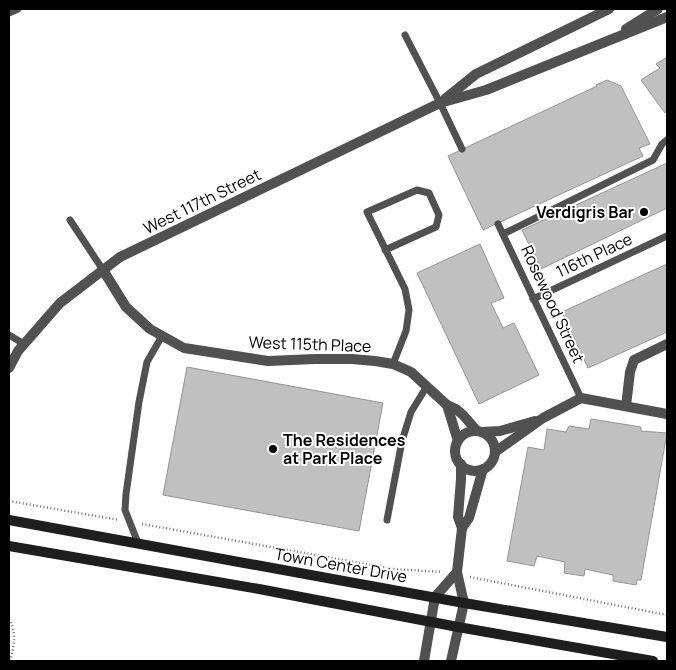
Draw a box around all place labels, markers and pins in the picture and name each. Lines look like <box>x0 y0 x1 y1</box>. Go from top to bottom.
place label: Verdigris Bar <box>536 201 634 223</box>
marker: Verdigris Bar <box>638 206 650 218</box>
place label: The Residences at Park Place <box>283 429 406 469</box>
marker: The Residences at Park Place <box>267 443 279 455</box>

